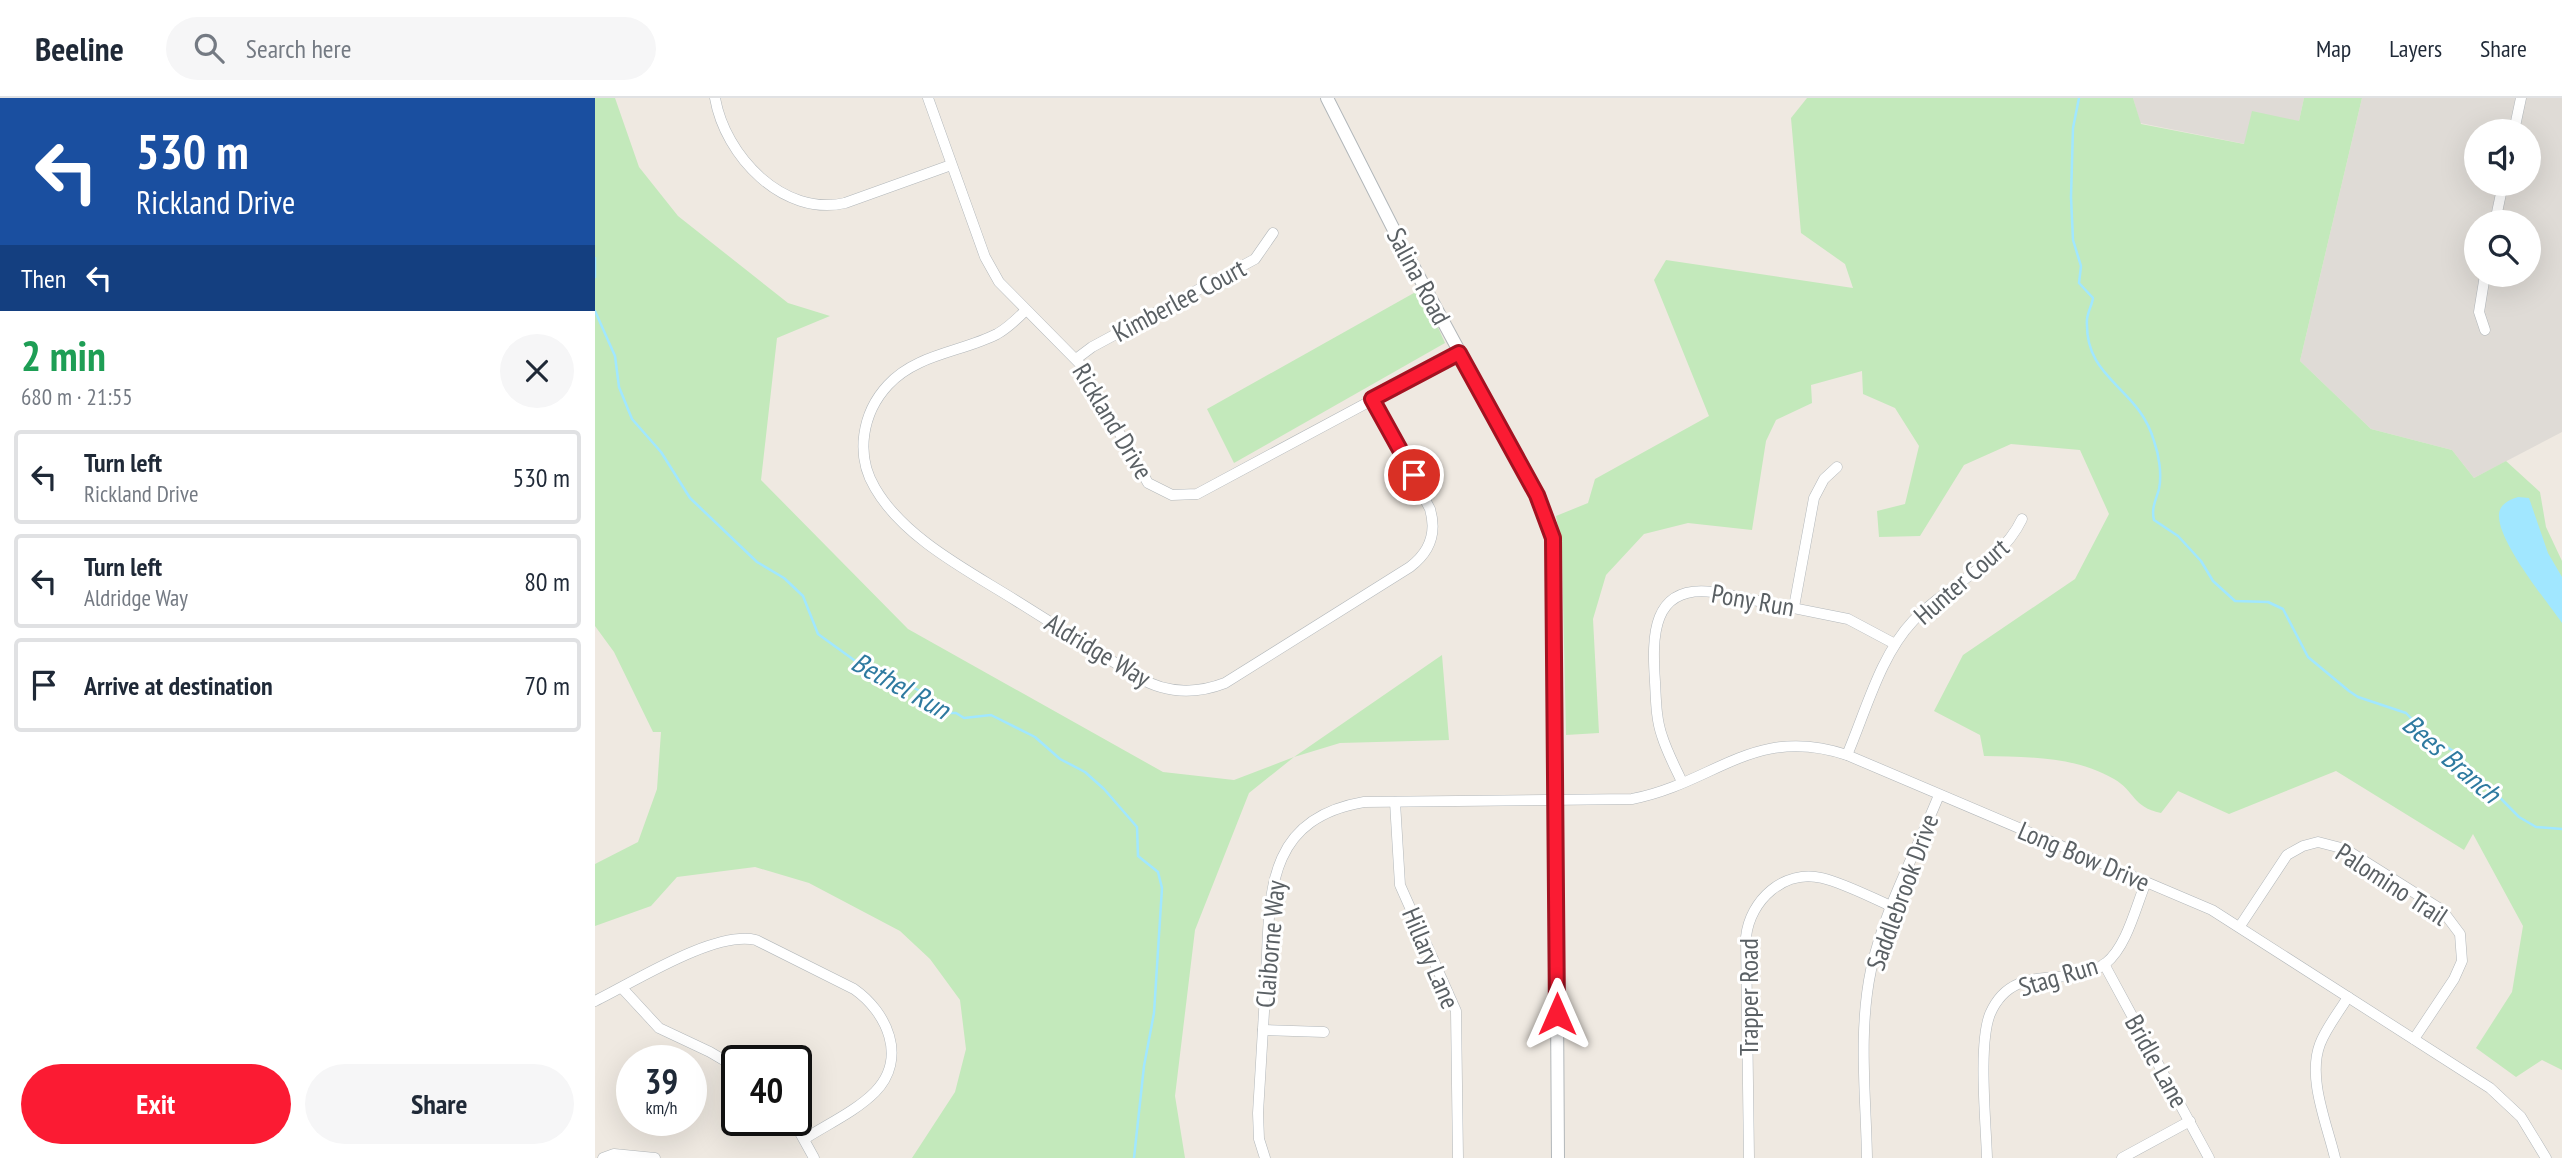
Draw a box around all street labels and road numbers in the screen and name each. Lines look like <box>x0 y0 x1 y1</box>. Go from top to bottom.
street label: Salina Road <box>1380 222 1458 330</box>
street label: Kimberlee Court <box>1107 251 1251 349</box>
street label: Rickland Drive <box>1066 357 1160 485</box>
street label: Hunter Court <box>1907 531 2015 631</box>
street label: Pony Run <box>1709 577 1797 623</box>
street label: Aldridge Way <box>1039 606 1157 695</box>
street label: Saddlebrook Drive <box>1858 809 1946 975</box>
street label: Long Bow Drive <box>2013 813 2155 899</box>
street label: Palomino Trail <box>2330 835 2454 933</box>
street label: Claiborne Way <box>1248 879 1292 1009</box>
street label: Hillary Lane <box>1395 902 1467 1014</box>
street label: Trapper Road <box>1732 938 1765 1056</box>
street label: Stag Run <box>2015 948 2101 1004</box>
street label: Bridle Lane <box>2118 1009 2196 1113</box>

